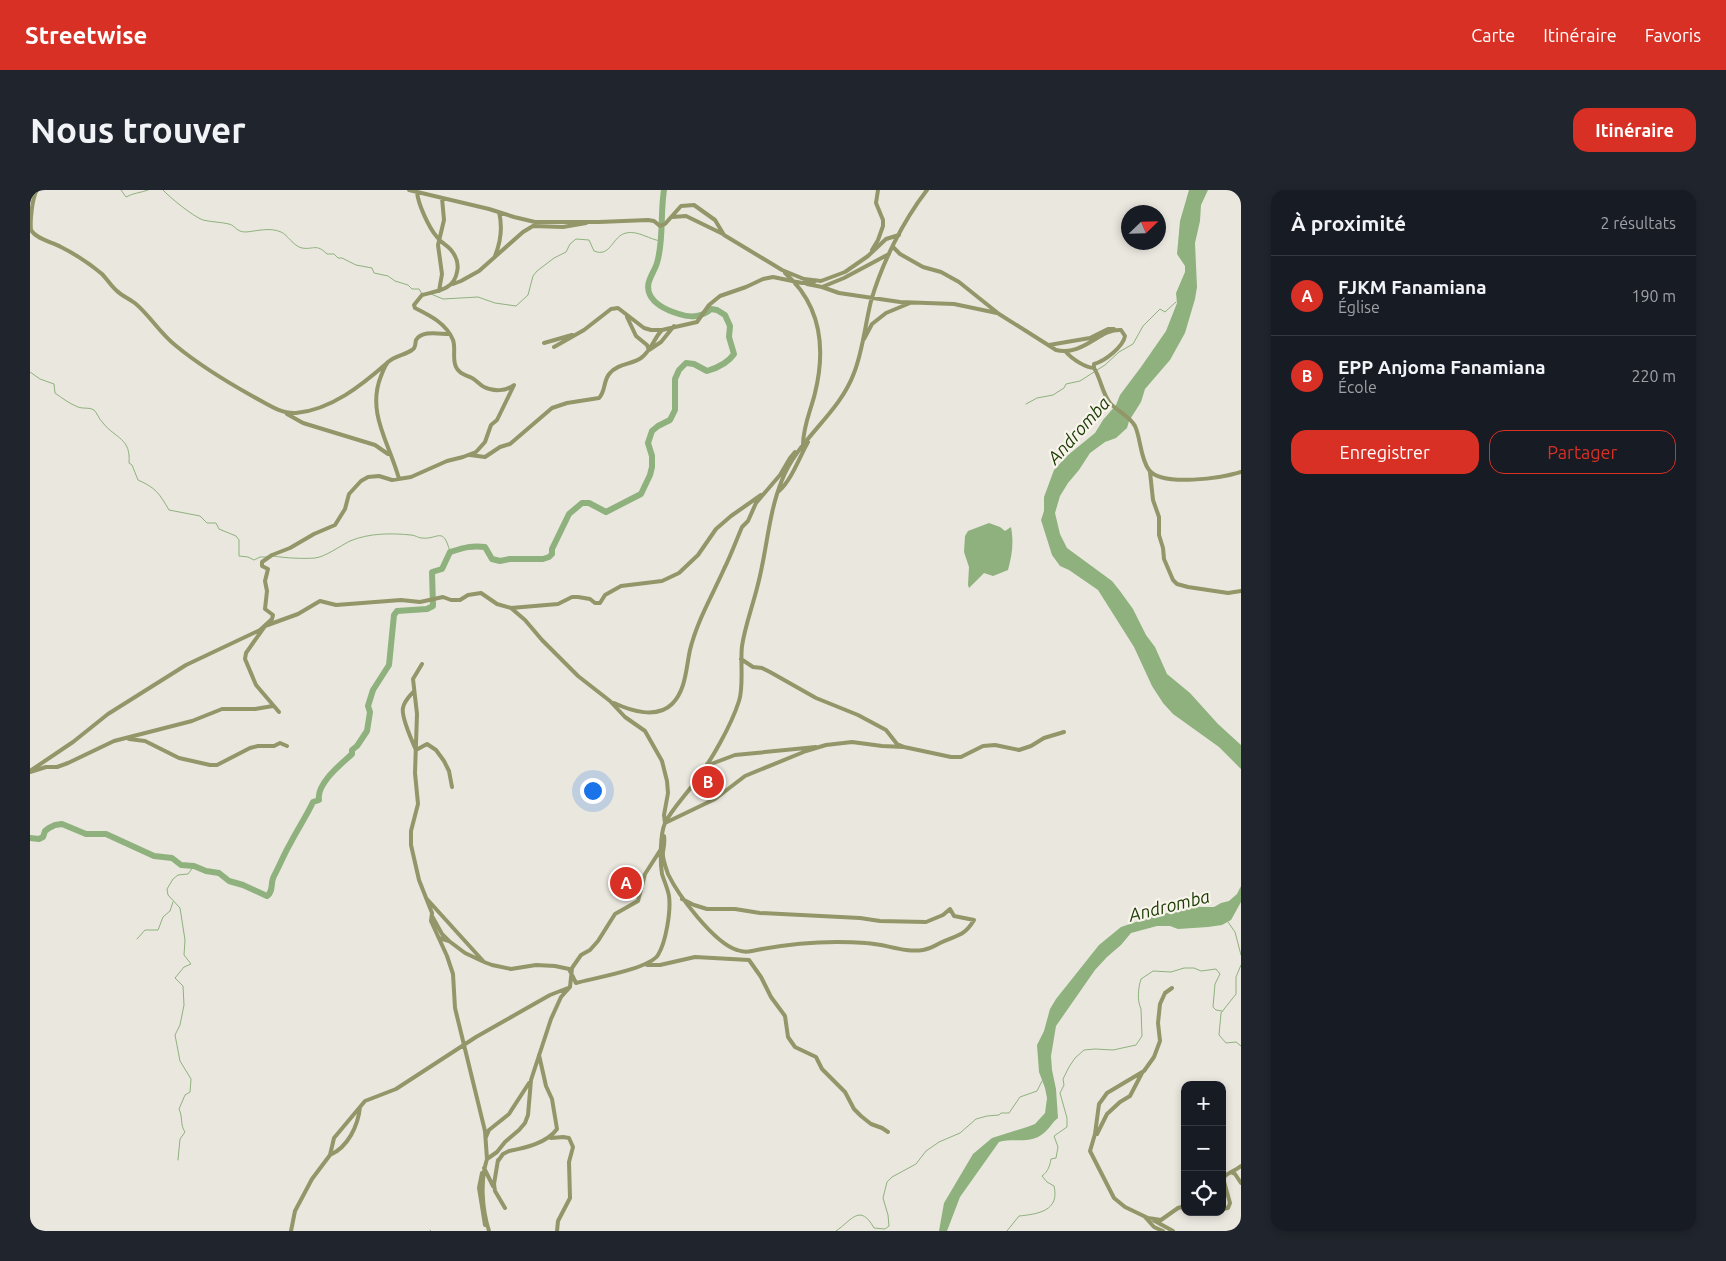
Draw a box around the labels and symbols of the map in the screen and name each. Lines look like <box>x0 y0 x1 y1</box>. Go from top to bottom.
north arrow <box>1121 205 1166 250</box>
water label: Andromba <box>1042 392 1113 468</box>
pin: B <box>692 763 724 801</box>
your location <box>580 778 606 804</box>
pin: A <box>610 864 642 902</box>
water label: Andromba <box>1125 885 1212 925</box>

